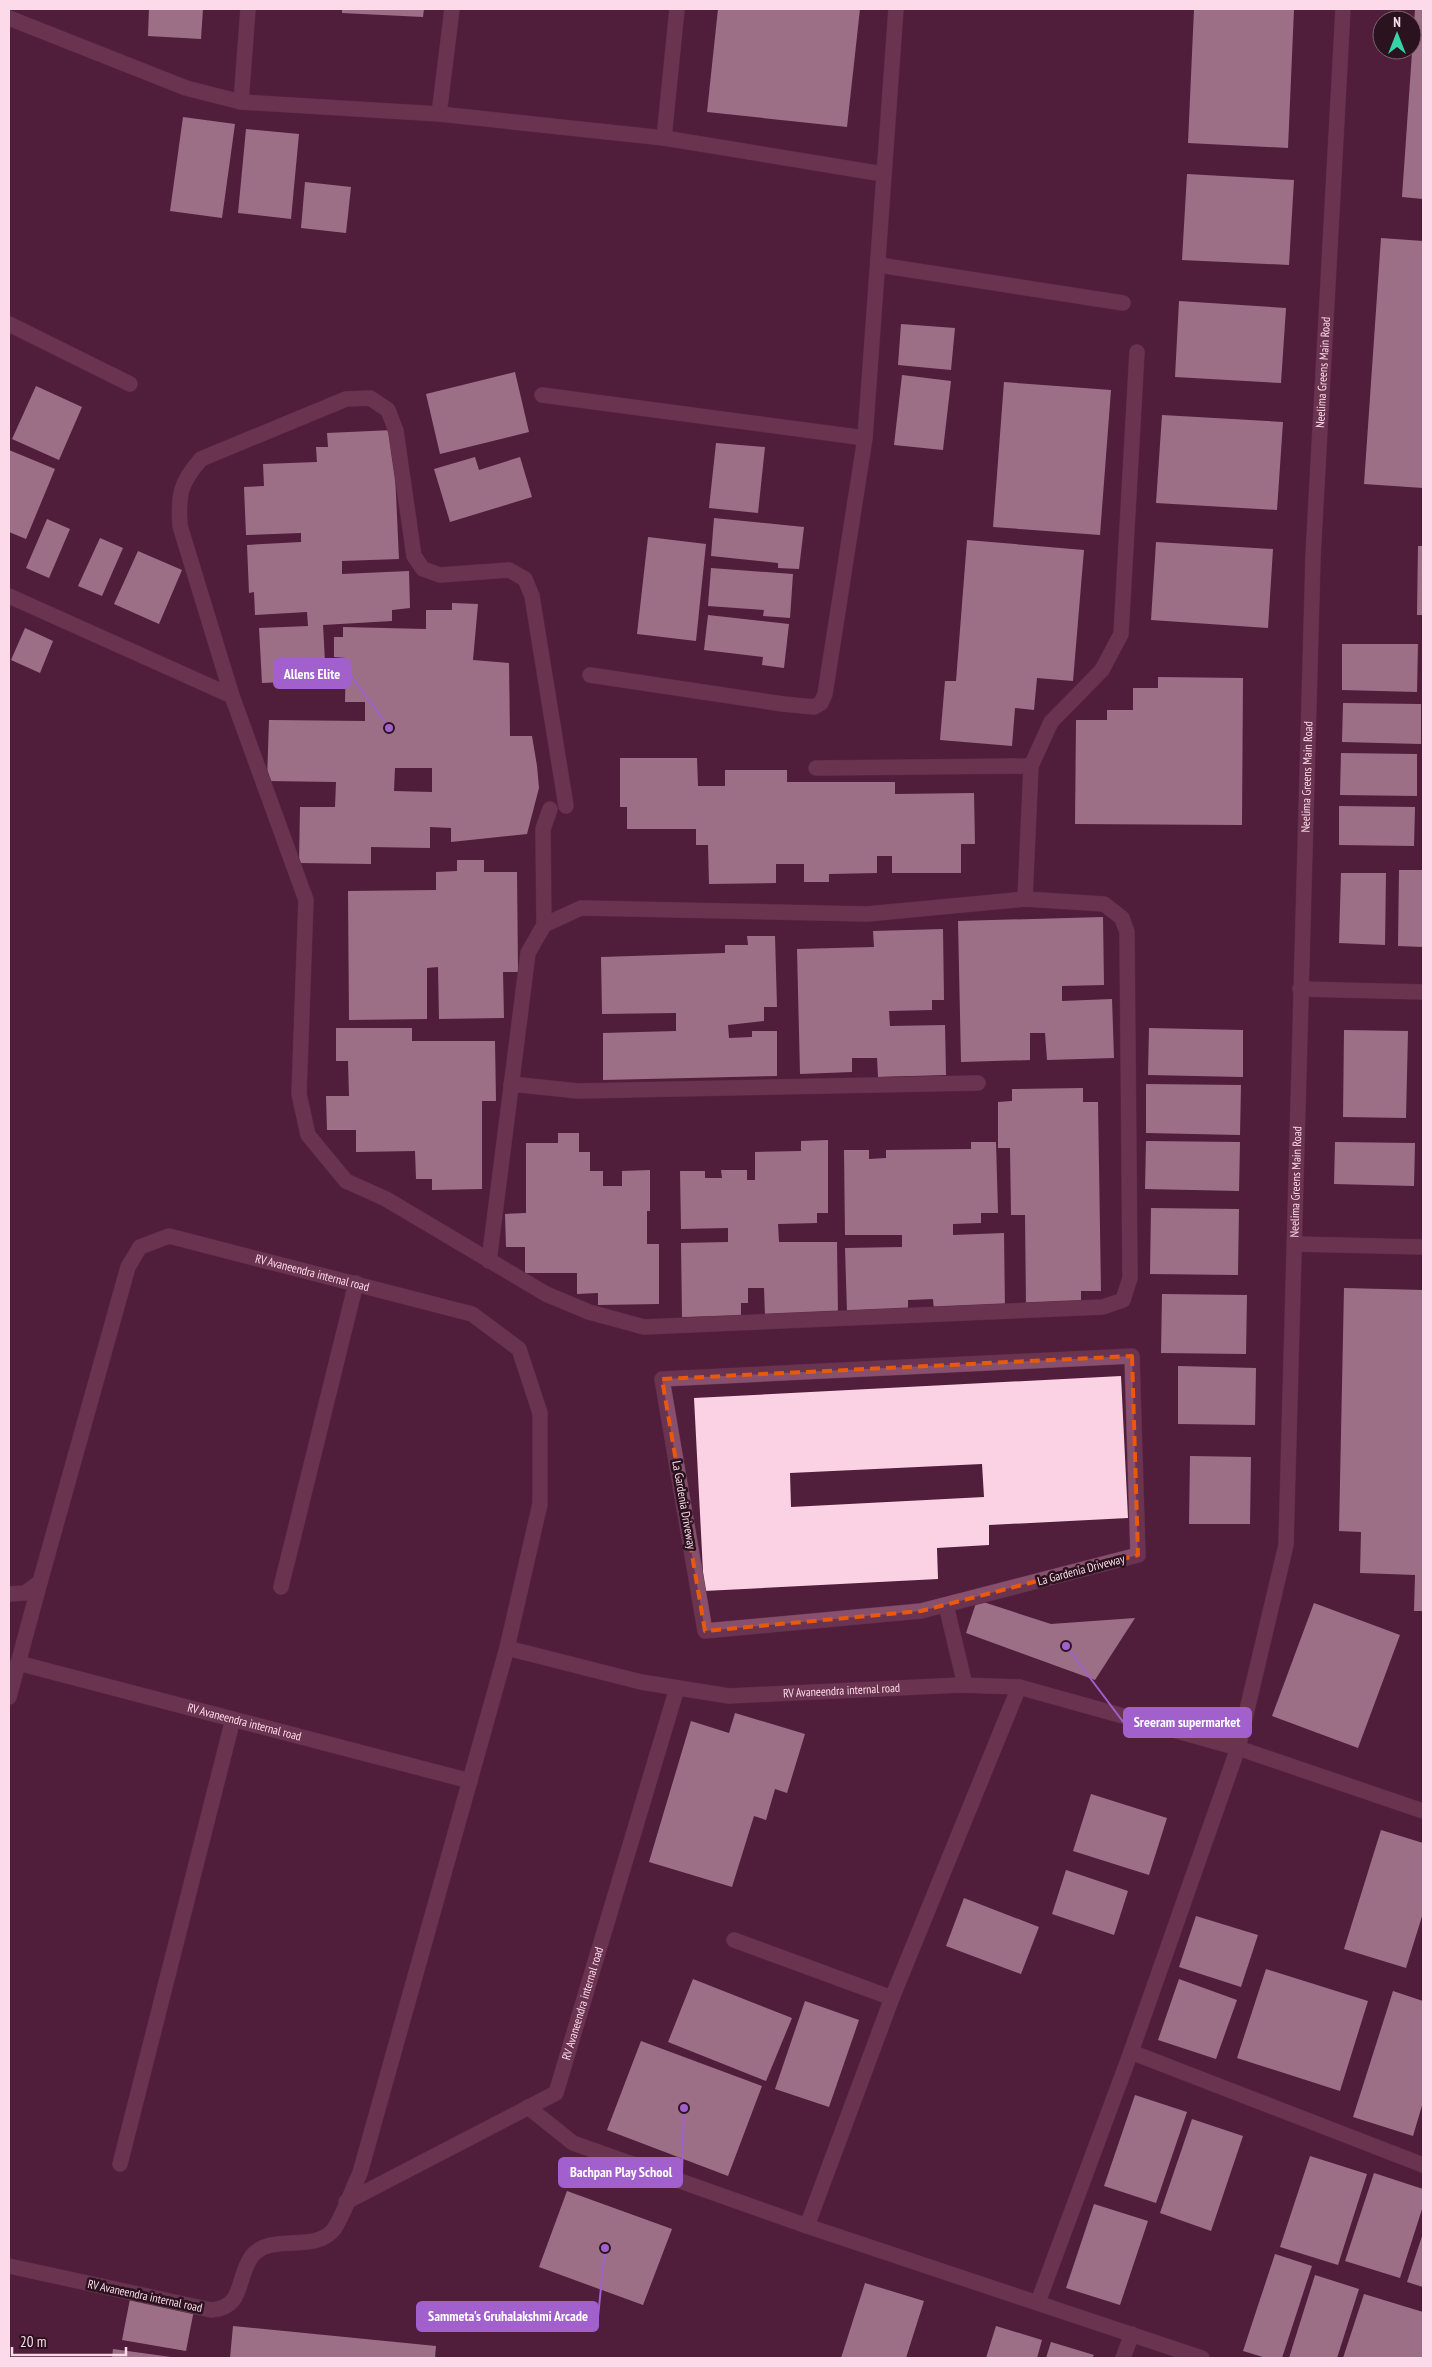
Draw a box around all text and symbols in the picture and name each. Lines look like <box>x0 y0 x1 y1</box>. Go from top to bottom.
north arrow <box>1372 10 1422 60</box>
text: N <box>1393 13 1401 31</box>
street label: Neelima Greens Main Road <box>1312 316 1333 428</box>
callout: Allens Elite <box>274 659 350 688</box>
text: Allens Elite <box>283 665 340 683</box>
street label: Neelima Greens Main Road <box>1297 721 1316 833</box>
street label: Neelima Greens Main Road <box>1286 1126 1304 1238</box>
street label: RV Avaneendra internal road <box>254 1251 371 1294</box>
street label: La Gardenia Driveway <box>669 1459 700 1551</box>
street label: La Gardenia Driveway <box>1036 1551 1127 1588</box>
street label: RV Avaneendra internal road <box>783 1680 900 1700</box>
street label: RV Avaneendra internal road <box>186 1700 303 1744</box>
callout: Sreeram supermarket <box>1124 1708 1251 1737</box>
text: Sreeram supermarket <box>1134 1713 1240 1731</box>
street label: RV Avaneendra internal road <box>558 1945 606 2062</box>
callout: Bachpan Play School <box>559 2158 682 2187</box>
text: Bachpan Play School <box>570 2163 673 2181</box>
street label: RV Avaneendra internal road <box>86 2276 204 2315</box>
callout: Sammeta's Gruhalakshmi Arcade <box>417 2302 598 2331</box>
text: Sammeta's Gruhalakshmi Arcade <box>428 2307 588 2325</box>
scale bar <box>12 2324 126 2356</box>
text: 20 m <box>20 2332 46 2351</box>

